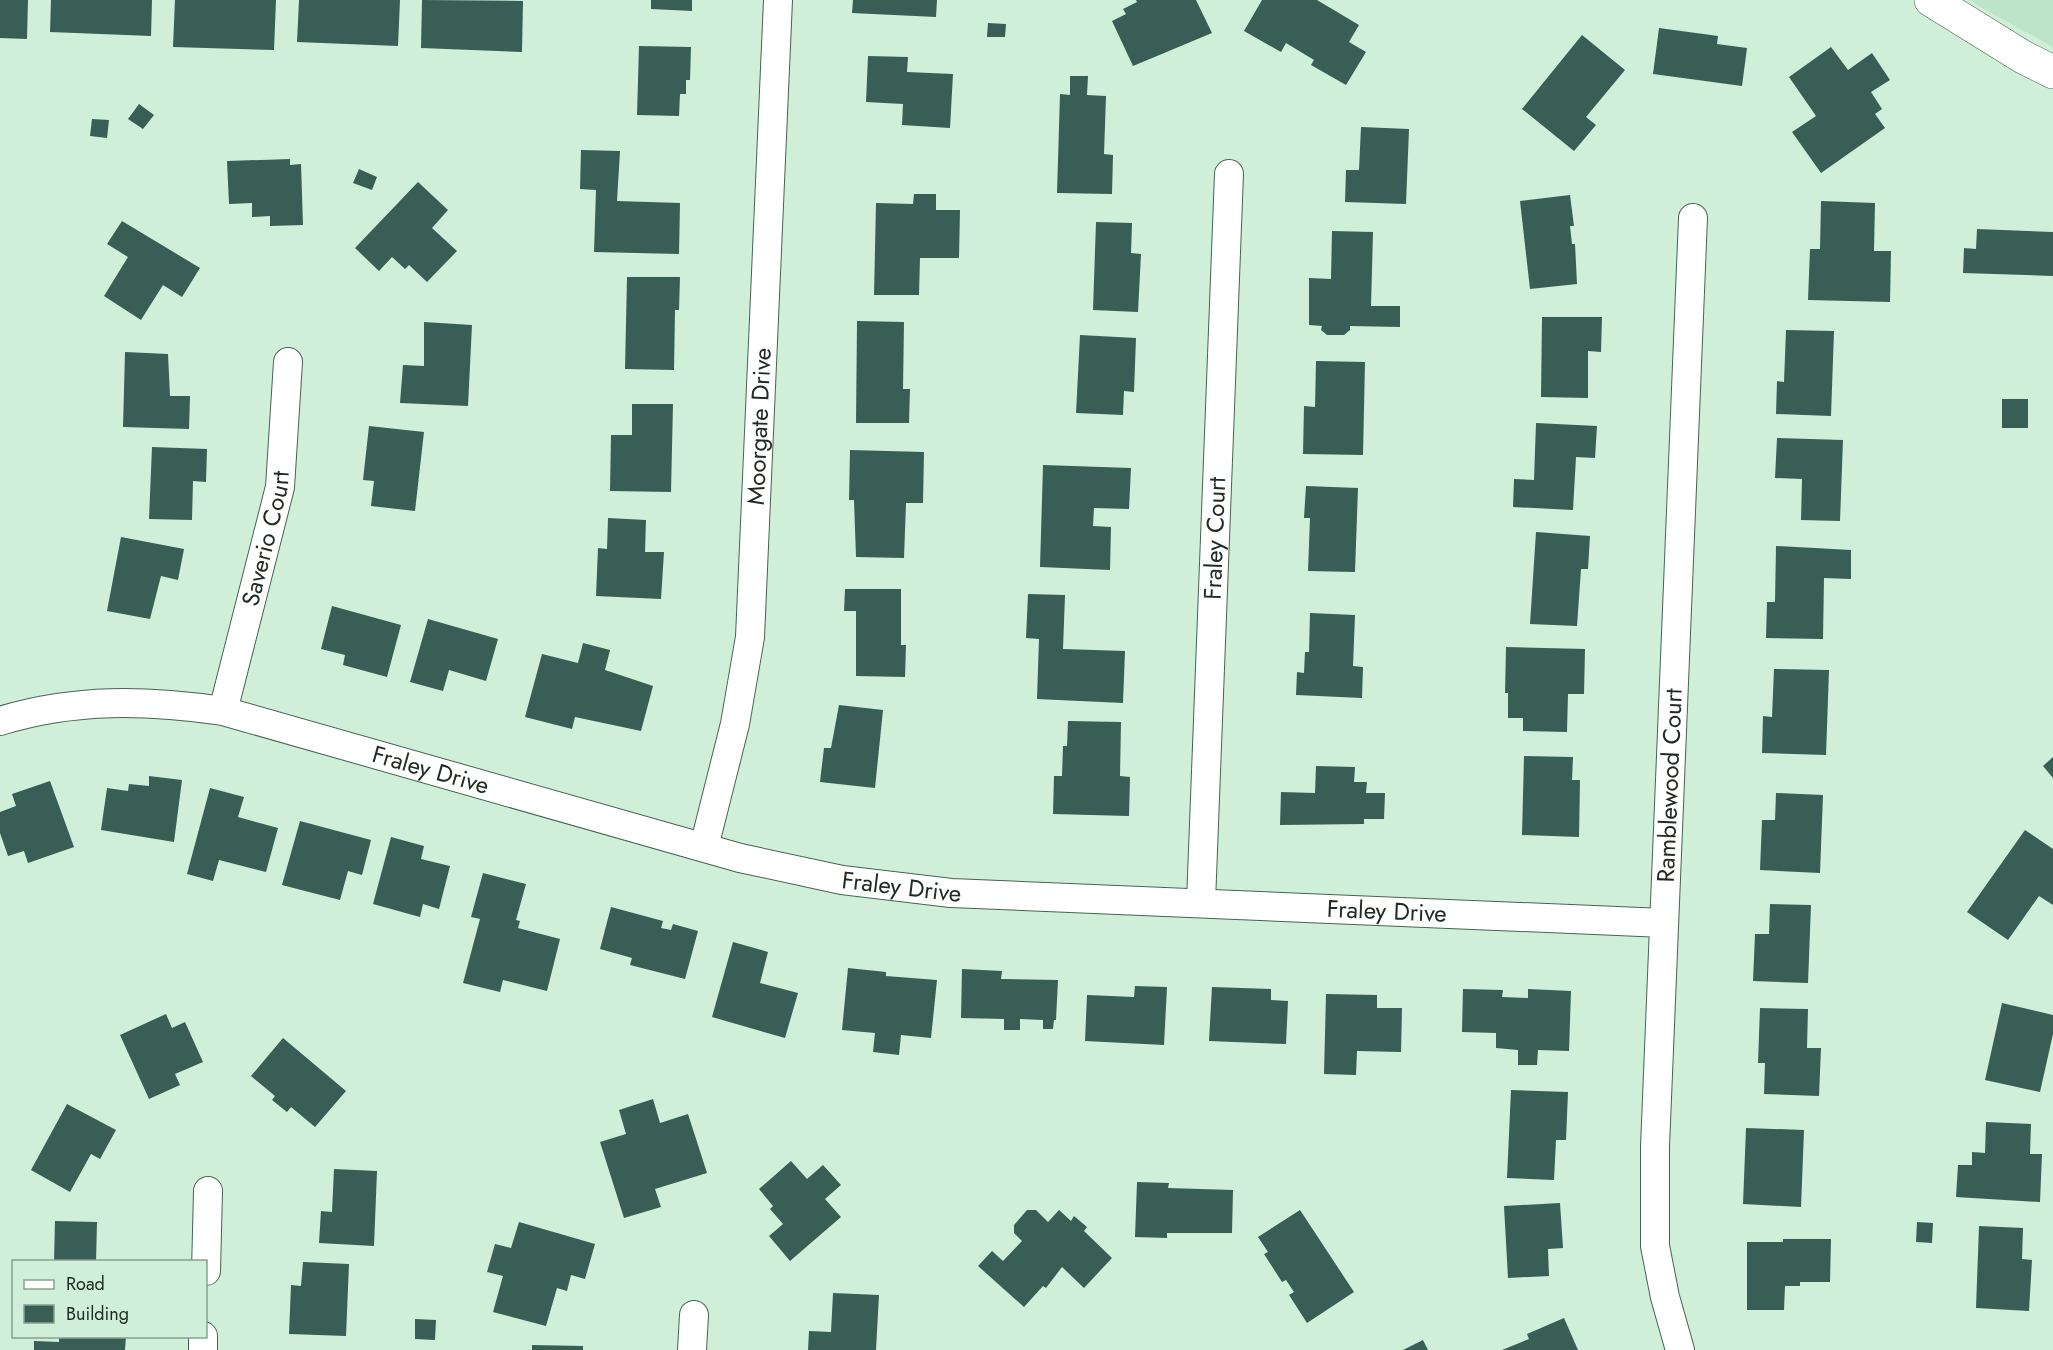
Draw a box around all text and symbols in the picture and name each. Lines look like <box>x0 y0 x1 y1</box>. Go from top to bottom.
street label: Moorgate Drive <box>738 347 780 506</box>
street label: Saverio Court <box>232 470 298 610</box>
street label: Fraley Court <box>1195 476 1234 600</box>
street label: Ramblewood Court <box>1648 687 1691 883</box>
street label: Fraley Drive <box>368 736 493 803</box>
street label: Fraley Drive <box>840 862 962 910</box>
street label: Fraley Drive <box>1326 891 1448 931</box>
legend <box>12 1260 207 1338</box>
text: Road <box>66 1271 105 1297</box>
text: Building <box>66 1301 129 1327</box>

